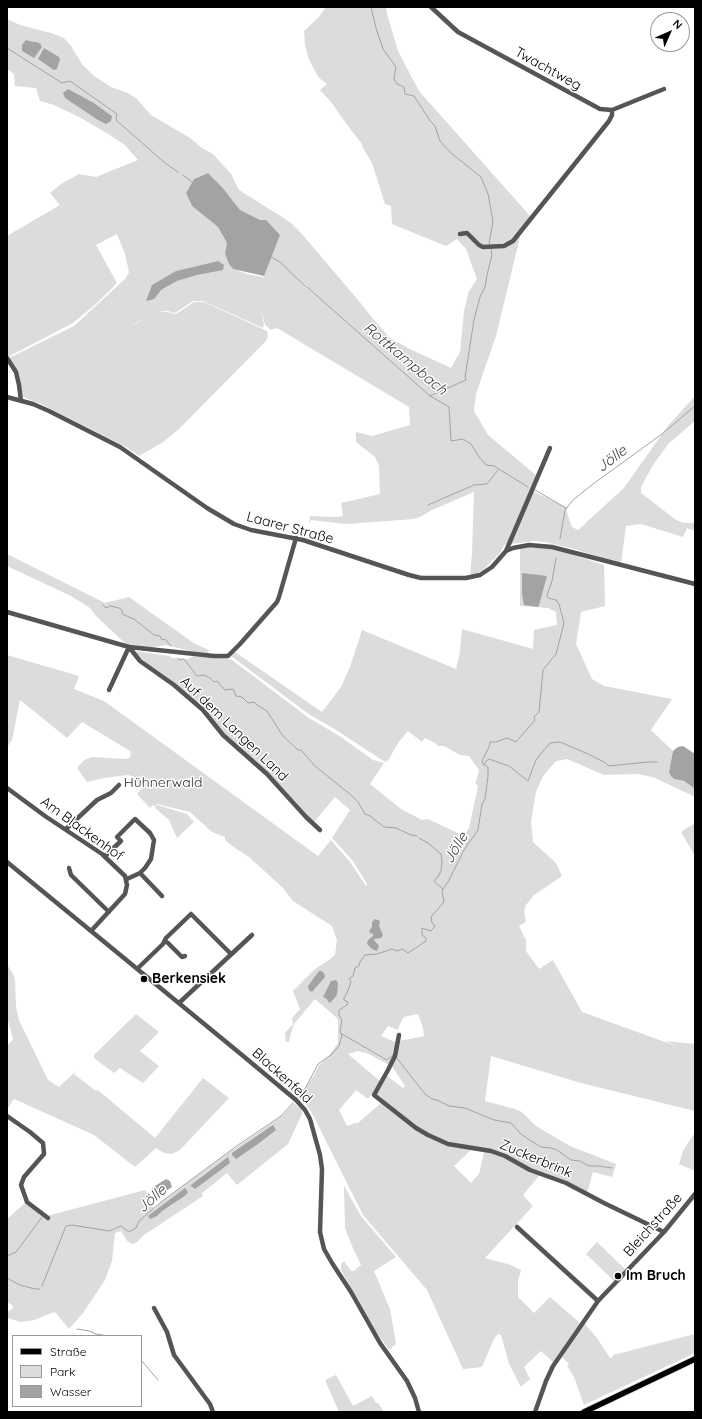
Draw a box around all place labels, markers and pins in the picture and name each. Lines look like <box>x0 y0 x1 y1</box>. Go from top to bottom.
place label: Berkensiek <box>152 971 226 987</box>
marker: Berkensiek <box>139 974 149 984</box>
place label: Im Bruch <box>626 1268 686 1284</box>
marker: Im Bruch <box>613 1271 623 1281</box>

